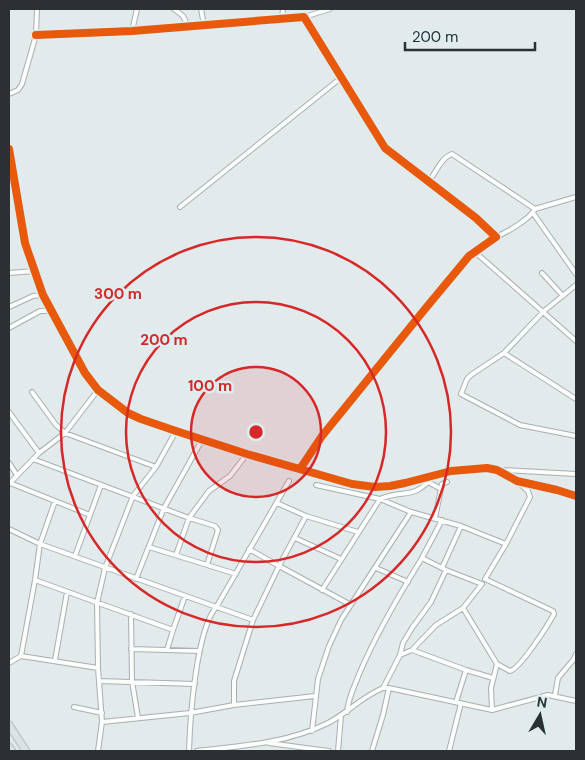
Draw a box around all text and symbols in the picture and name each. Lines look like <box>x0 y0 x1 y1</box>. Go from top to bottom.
scale bar <box>405 20 535 52</box>
text: 200 m <box>412 27 458 47</box>
text: 300 m <box>94 284 142 304</box>
text: 200 m <box>140 330 188 350</box>
text: 100 m <box>188 376 232 396</box>
centre of rings <box>247 423 265 441</box>
north arrow <box>515 690 565 740</box>
text: N <box>536 692 548 712</box>

